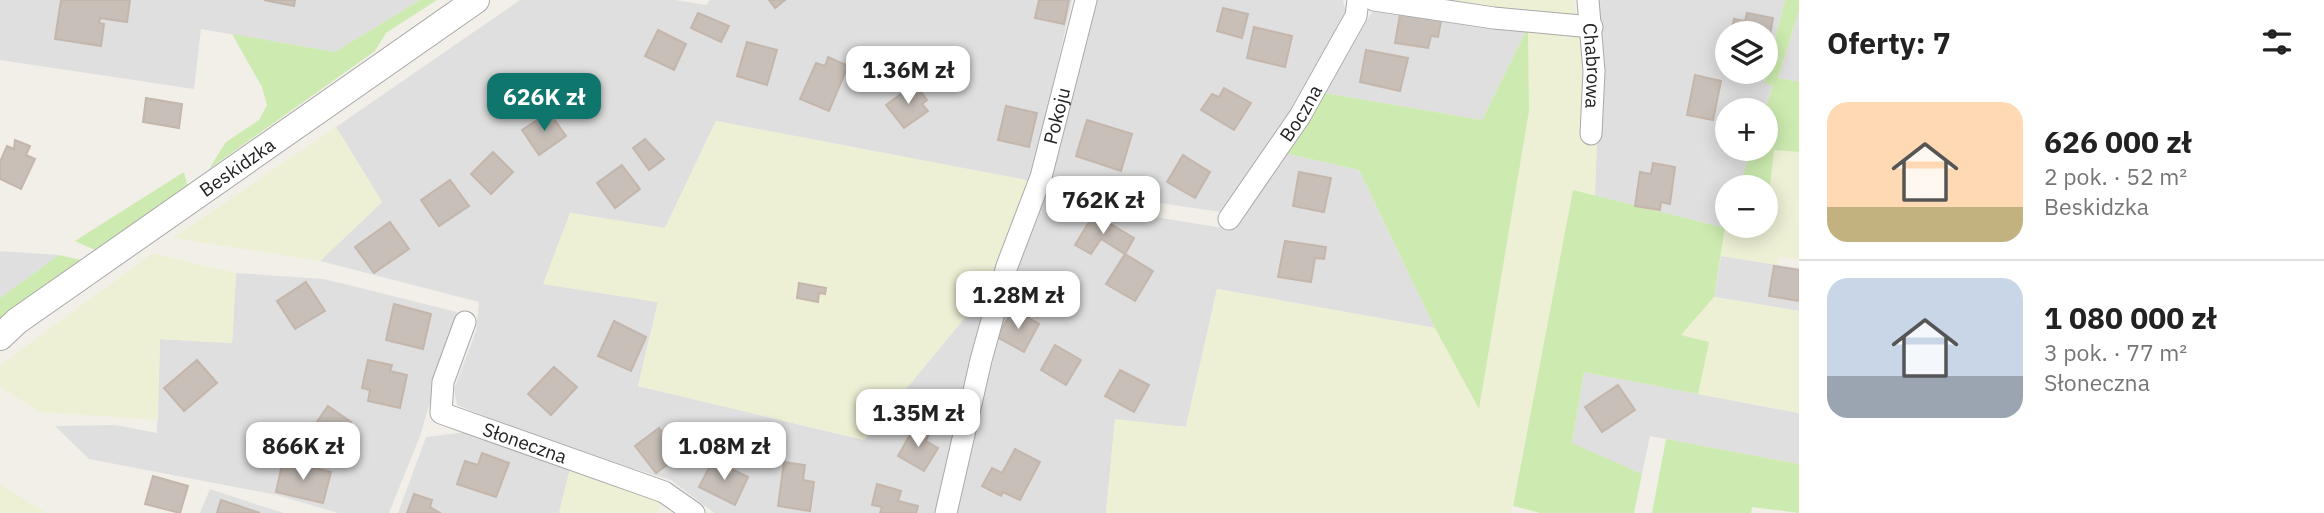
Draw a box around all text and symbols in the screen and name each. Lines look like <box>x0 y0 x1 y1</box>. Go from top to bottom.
map controls <box>1715 21 1778 238</box>
button: layers <box>1715 21 1778 84</box>
street label: Chabrowa <box>1578 22 1606 109</box>
text: Oferty: 7 <box>1827 23 1951 62</box>
icon: filters <box>2258 23 2296 61</box>
pin: 1.36M zł <box>836 46 980 106</box>
text: 1.36M zł <box>862 54 954 84</box>
pin: 626K zł <box>479 74 609 133</box>
street label: Boczna <box>1274 80 1327 146</box>
text: 626K zł <box>503 81 585 111</box>
street label: Pokoju <box>1038 85 1075 147</box>
button: + <box>1715 98 1778 161</box>
text: 626 000 zł <box>2044 122 2191 161</box>
icon: home <box>1883 130 1967 214</box>
street label: Beskidzka <box>195 132 280 202</box>
text: 2 pok. · 52 m² <box>2044 161 2187 191</box>
button: − <box>1715 175 1778 238</box>
pin: 762K zł <box>1038 176 1168 236</box>
text: 762K zł <box>1062 184 1144 214</box>
text: Beskidzka <box>2044 191 2149 221</box>
pin: 1.28M zł <box>946 272 1090 331</box>
text: 1.28M zł <box>972 279 1064 309</box>
text: 1 080 000 zł <box>2044 298 2216 337</box>
icon: home <box>1883 306 1967 390</box>
text: 3 pok. · 77 m² <box>2044 337 2187 367</box>
text: Słoneczna <box>2044 367 2150 397</box>
pin: 1.35M zł <box>846 390 990 449</box>
text: 1.35M zł <box>872 397 964 427</box>
street label: Słoneczna <box>480 417 570 469</box>
pin: 866K zł <box>238 422 368 482</box>
pin: 1.08M zł <box>652 422 796 482</box>
text: 866K zł <box>262 430 344 460</box>
text: 1.08M zł <box>678 430 770 460</box>

